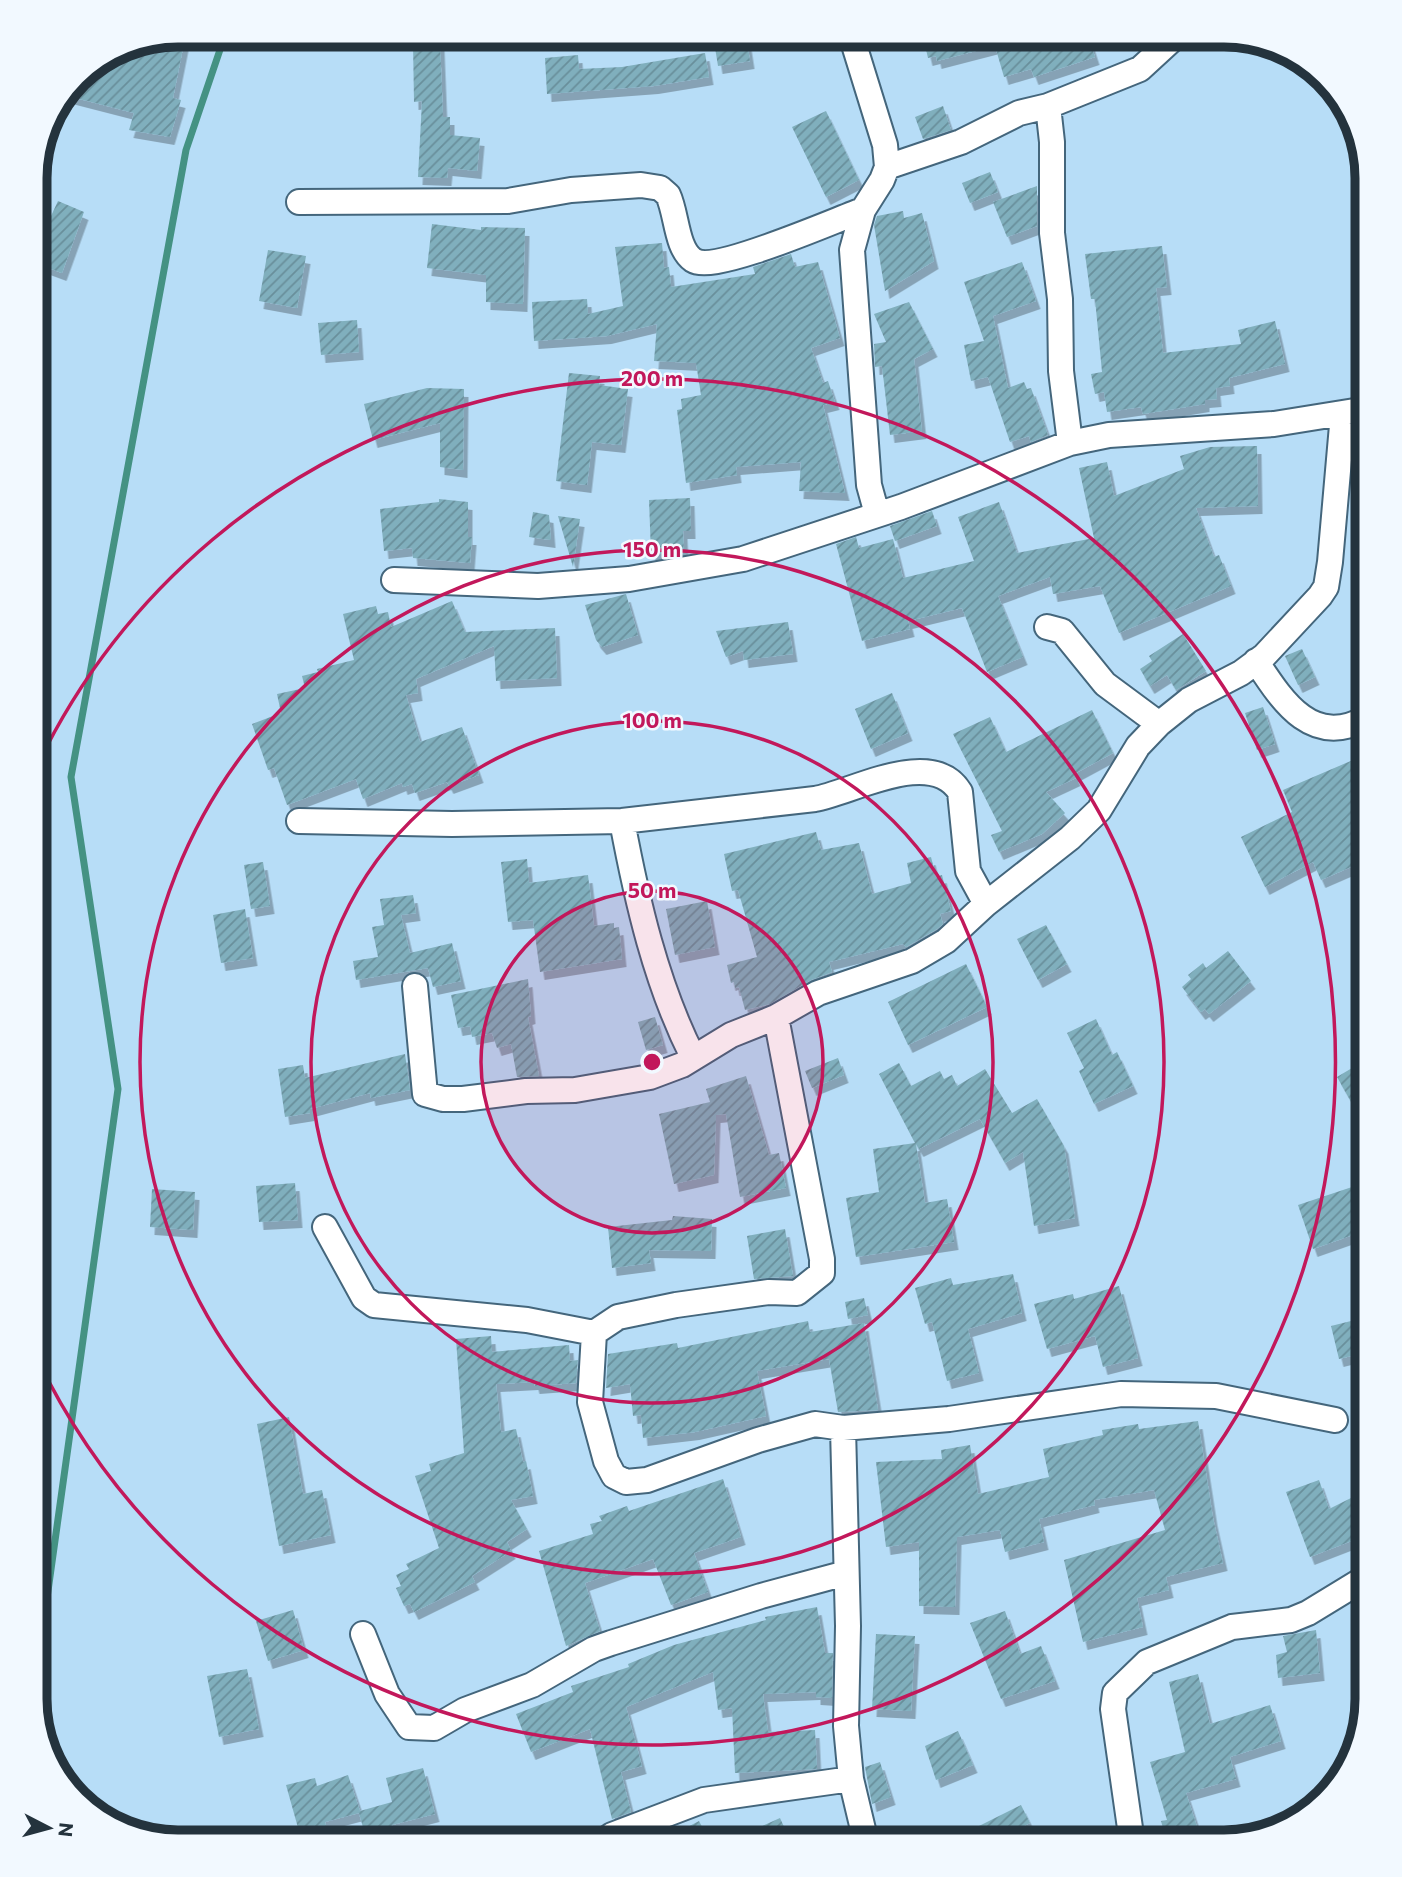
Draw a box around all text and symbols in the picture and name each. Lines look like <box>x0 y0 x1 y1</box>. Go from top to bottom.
text: 200 m <box>621 365 683 390</box>
text: 150 m <box>623 536 681 561</box>
text: 100 m <box>622 707 682 732</box>
text: 50 m <box>628 877 676 902</box>
centre of rings <box>640 1050 664 1074</box>
north arrow <box>14 1793 84 1863</box>
text: N <box>54 1822 79 1838</box>

